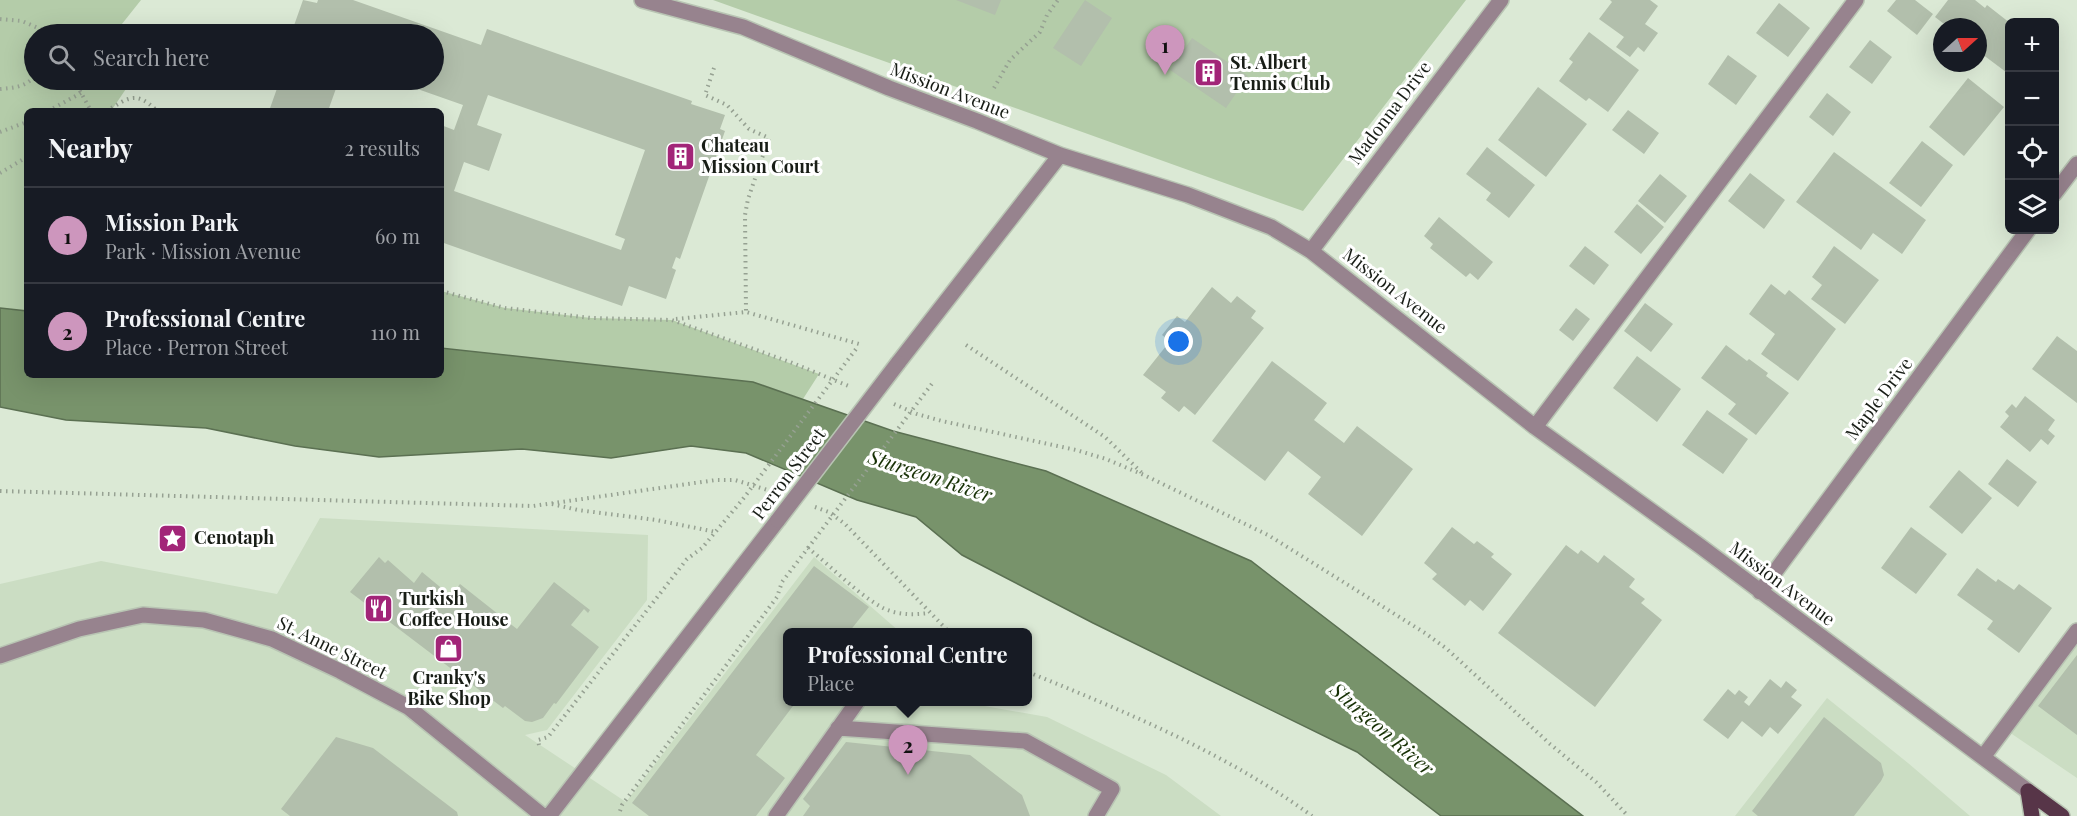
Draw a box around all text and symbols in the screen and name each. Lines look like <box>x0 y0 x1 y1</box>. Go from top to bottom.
north arrow <box>1933 18 1987 72</box>
map controls <box>2005 18 2059 234</box>
button: + <box>2005 18 2059 72</box>
search box <box>24 24 444 90</box>
pin: 1 <box>1146 26 1184 75</box>
icon: search <box>45 41 78 74</box>
text: Search here <box>93 42 209 72</box>
place label: St. Albert Tennis Club <box>1230 50 1330 95</box>
street label: Mission Avenue <box>887 56 1014 124</box>
street label: Madonna Drive <box>1342 56 1436 169</box>
building icon: St. Albert Tennis Club <box>1193 57 1225 89</box>
button: − <box>2005 72 2059 126</box>
button: locate <box>2005 126 2059 180</box>
text: Nearby <box>48 130 133 165</box>
place label: Chateau Mission Court <box>701 133 820 178</box>
text: 2 results <box>345 134 420 161</box>
building icon: Chateau Mission Court <box>664 140 696 172</box>
button: layers <box>2005 180 2059 234</box>
text: Mission Park <box>105 207 238 237</box>
text: 1 <box>64 222 71 249</box>
text: 60 m <box>375 222 420 249</box>
text: Park · Mission Avenue <box>105 237 301 264</box>
street label: Mission Avenue <box>1339 242 1453 339</box>
text: Professional Centre <box>105 303 305 333</box>
text: 2 <box>62 318 73 345</box>
text: 110 m <box>370 318 420 345</box>
your location <box>1164 327 1193 356</box>
text: Place · Perron Street <box>105 333 288 360</box>
street label: Maple Drive <box>1839 352 1917 445</box>
street label: Perron Street <box>746 422 831 524</box>
water label: Sturgeon River <box>864 442 997 508</box>
place icon: Cenotaph <box>157 522 189 554</box>
place label: Cenotaph <box>194 525 274 549</box>
street label: Mission Avenue <box>1725 536 1840 631</box>
place label: Turkish Coffee House <box>399 586 509 631</box>
restaurant icon: Turkish Coffee House <box>362 593 394 625</box>
street label: St. Anne Street <box>274 610 392 684</box>
popup <box>783 628 1032 706</box>
shop icon: Cranky's Bike Shop <box>433 633 465 665</box>
text: Professional Centre <box>807 639 1008 669</box>
place label: Cranky's Bike Shop <box>407 665 491 710</box>
text: Place <box>807 669 854 696</box>
water label: Sturgeon River <box>1325 675 1442 781</box>
pin: 2 <box>888 726 928 775</box>

